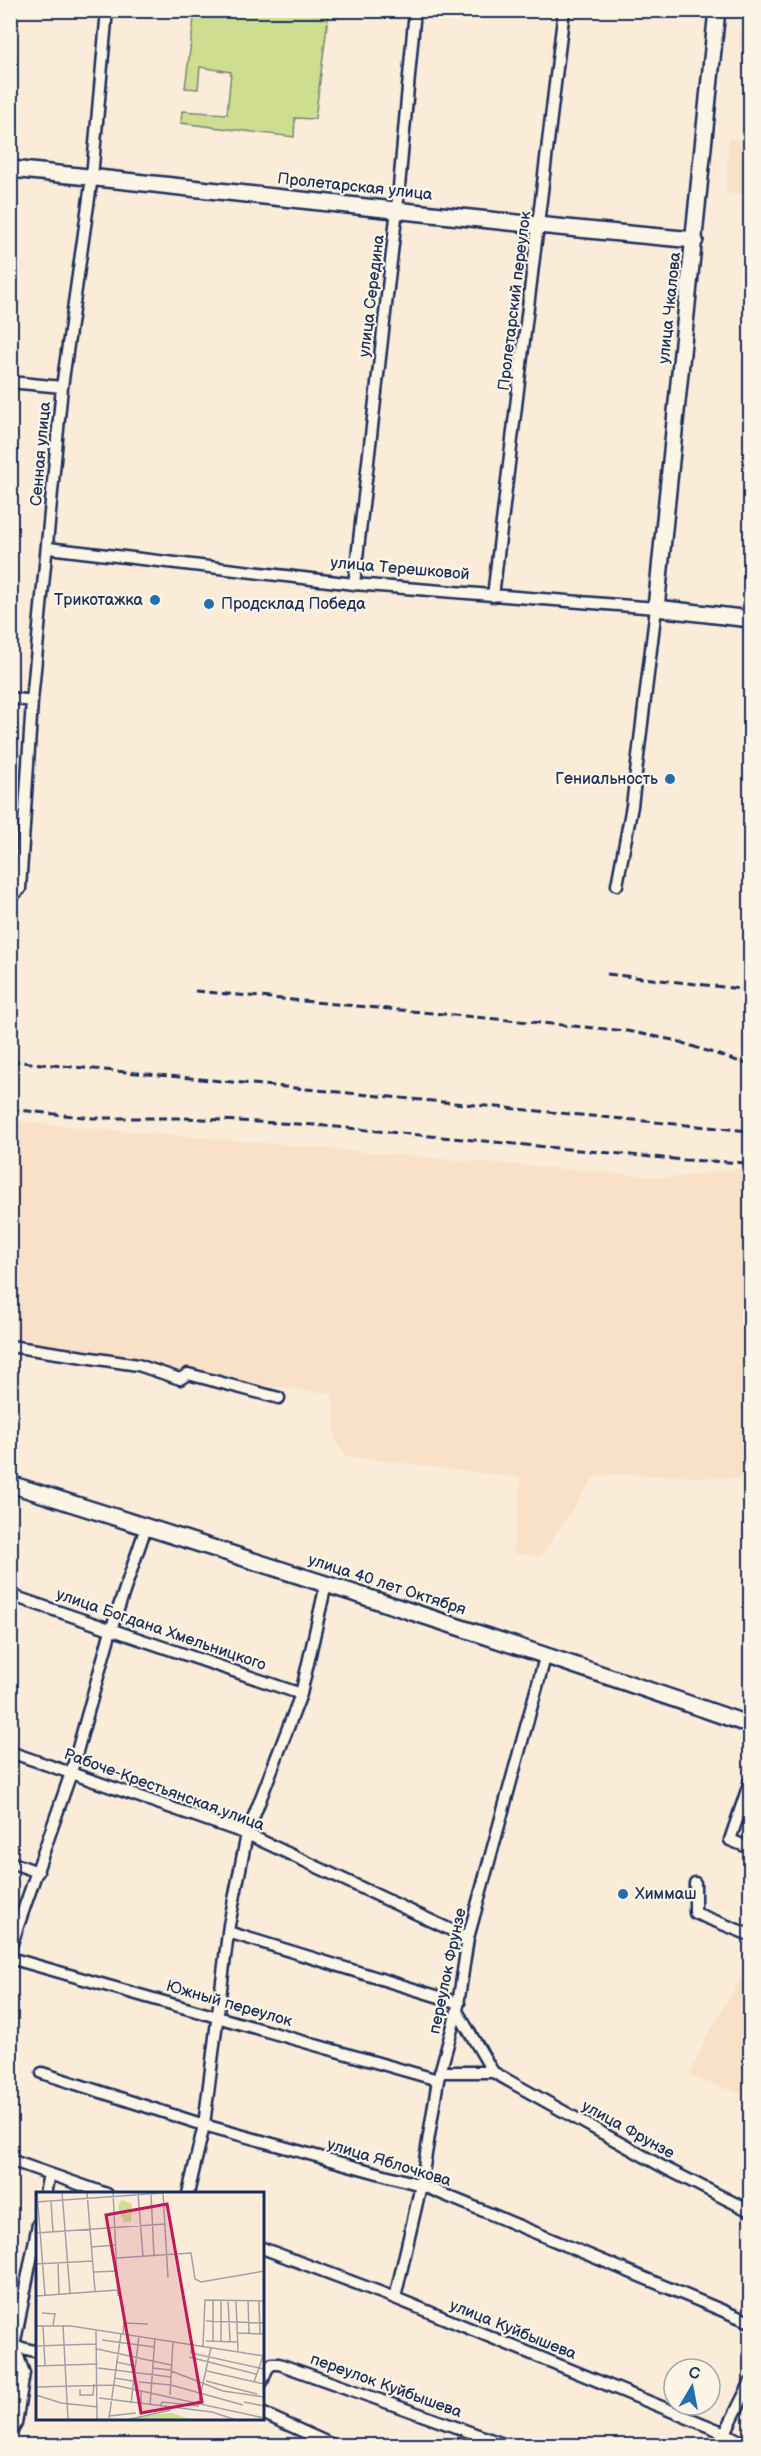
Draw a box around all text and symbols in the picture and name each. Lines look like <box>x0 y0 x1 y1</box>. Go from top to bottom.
street label: Пролетарская улица <box>277 169 434 205</box>
street label: Пролетарский переулок <box>495 210 536 392</box>
street label: улица Середина <box>355 233 389 358</box>
street label: улица Чкалова <box>655 251 685 365</box>
street label: Сенная улица <box>27 400 55 507</box>
street label: улица Терешковой <box>330 553 470 585</box>
place label: Трикотажка <box>54 591 144 610</box>
marker: Трикотажка <box>148 593 162 607</box>
place label: Продсклад Победа <box>221 595 366 614</box>
marker: Продсклад Победа <box>202 597 216 611</box>
place label: Гениальность <box>555 770 658 789</box>
marker: Гениальность <box>663 772 677 786</box>
street label: улица 40 лет Октября <box>306 1550 468 1620</box>
street label: улица Богдана Хмельницкого <box>54 1585 268 1675</box>
street label: Рабоче-Крестьянская улица <box>61 1745 267 1835</box>
place label: Химмаш <box>635 1885 697 1904</box>
marker: Химмаш <box>616 1887 630 1901</box>
street label: переулок Фрунзе <box>425 1906 471 2036</box>
street label: Южный переулок <box>164 1977 295 2031</box>
street label: улица Фрунзе <box>578 2097 678 2163</box>
street label: улица Яблочкова <box>325 2135 454 2191</box>
inset map <box>36 2192 264 2420</box>
street label: улица Куйбышева <box>447 2296 580 2364</box>
street label: переулок Куйбышева <box>308 2350 465 2422</box>
north arrow <box>662 2357 722 2417</box>
text: С <box>687 2363 701 2384</box>

